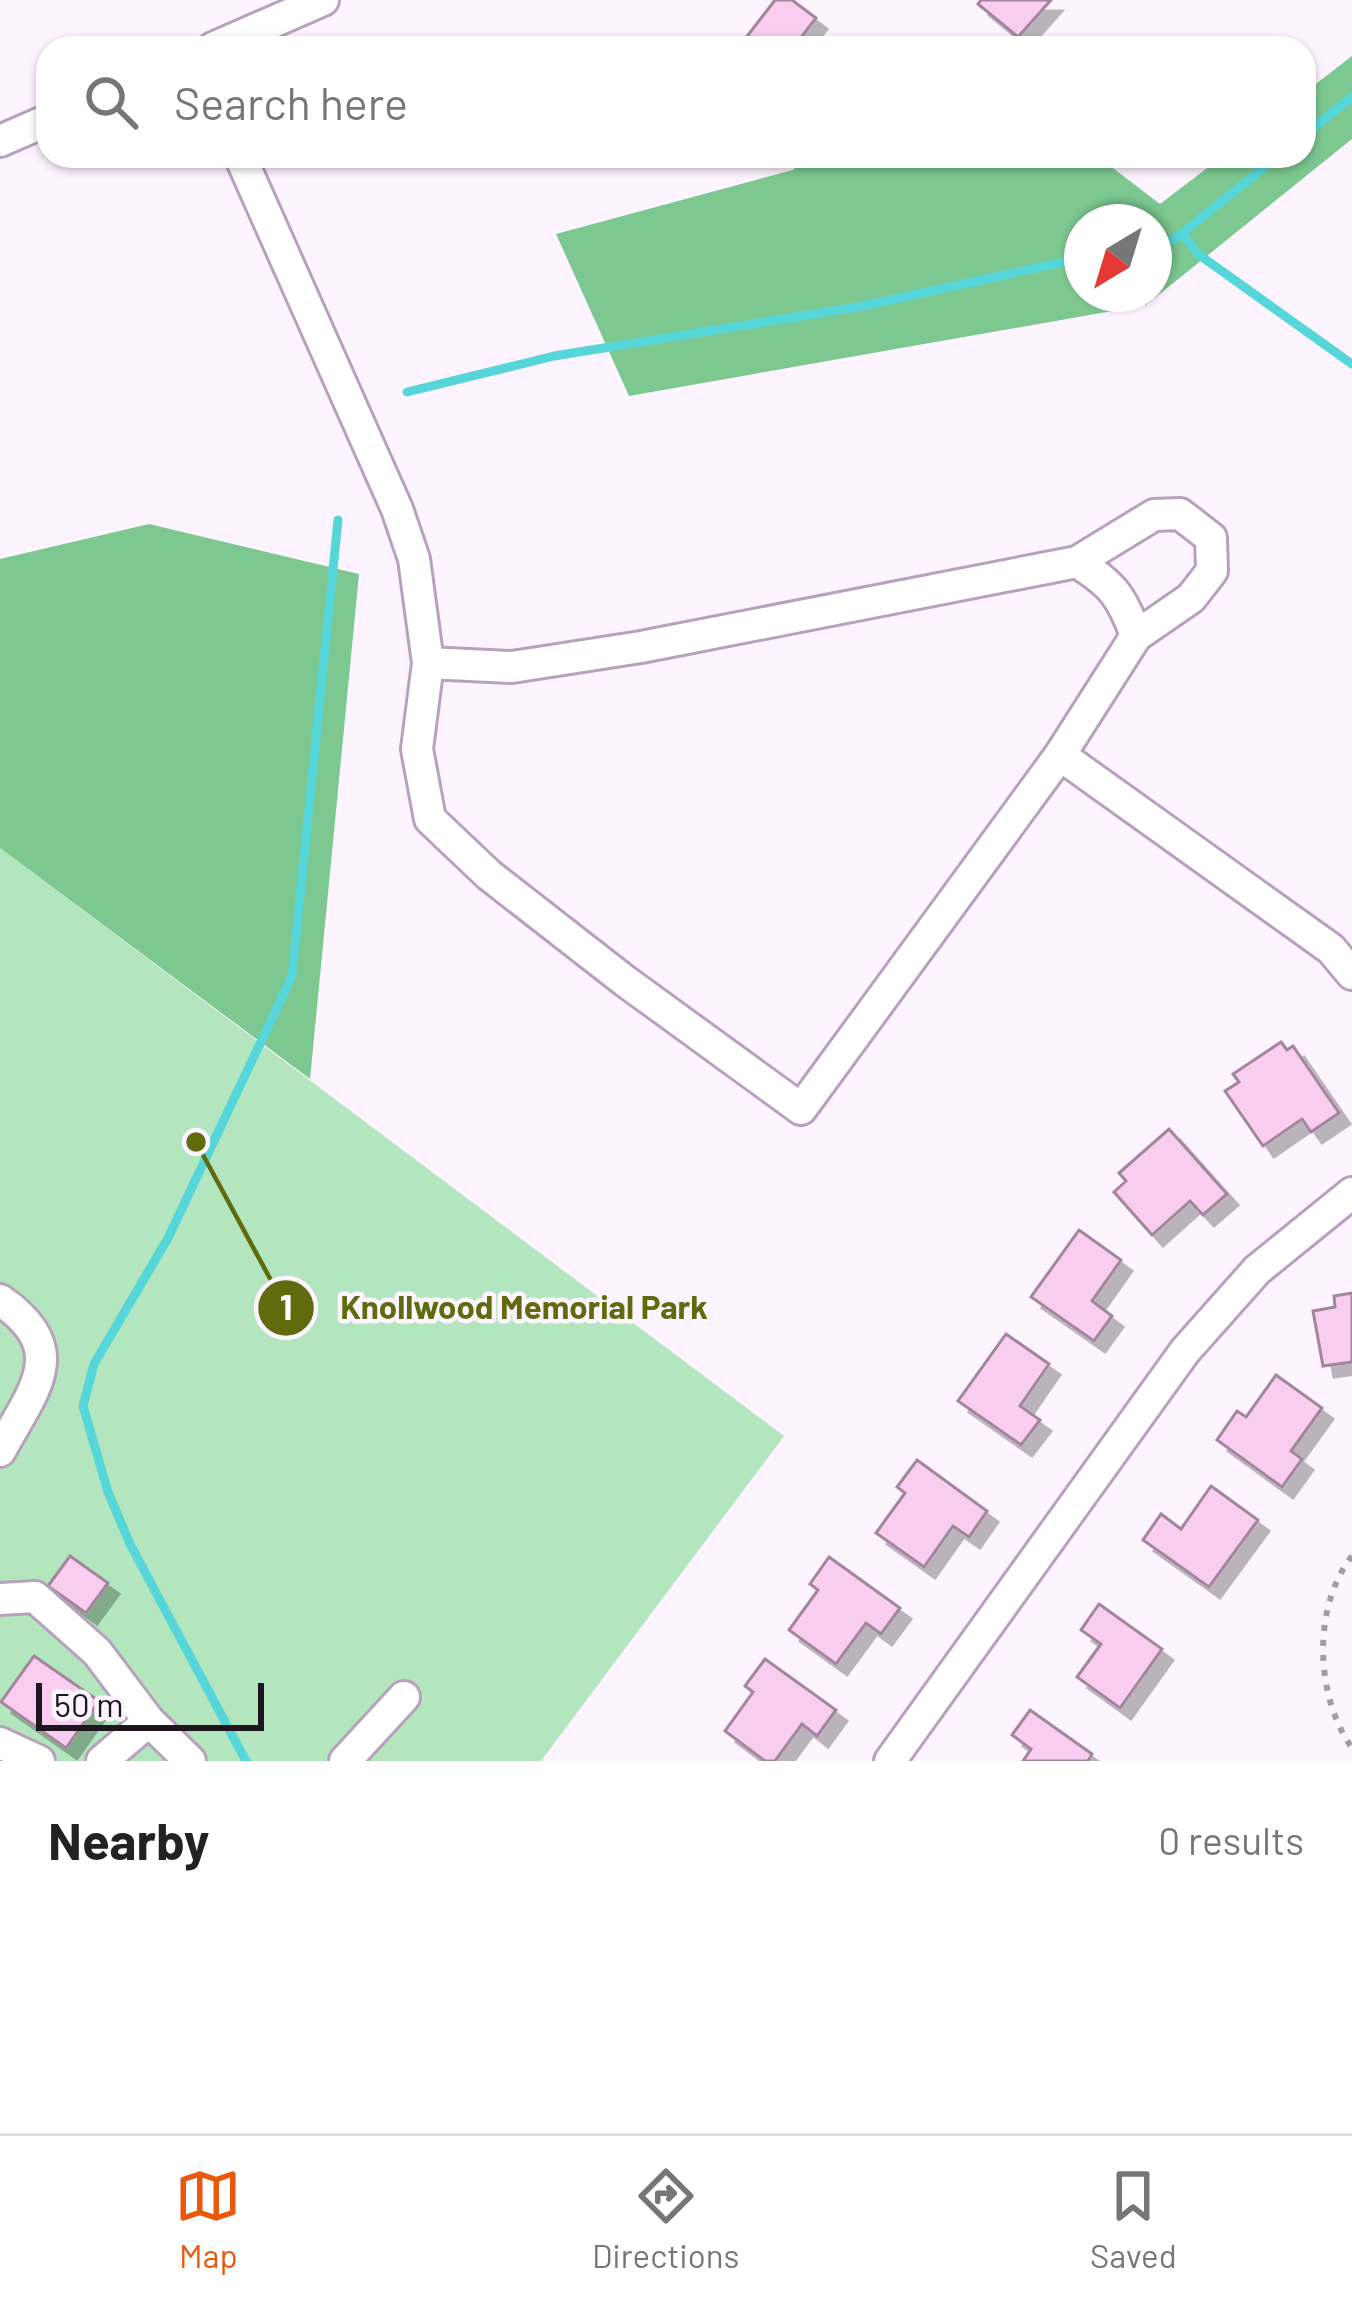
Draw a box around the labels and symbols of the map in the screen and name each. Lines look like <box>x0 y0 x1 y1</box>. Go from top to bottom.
north arrow <box>1064 204 1172 312</box>
callout: Knollwood Memorial Park <box>256 1273 732 1342</box>
text: 1 <box>280 1284 292 1327</box>
text: Knollwood Memorial Park <box>340 1286 708 1326</box>
scale bar <box>36 1677 264 1730</box>

